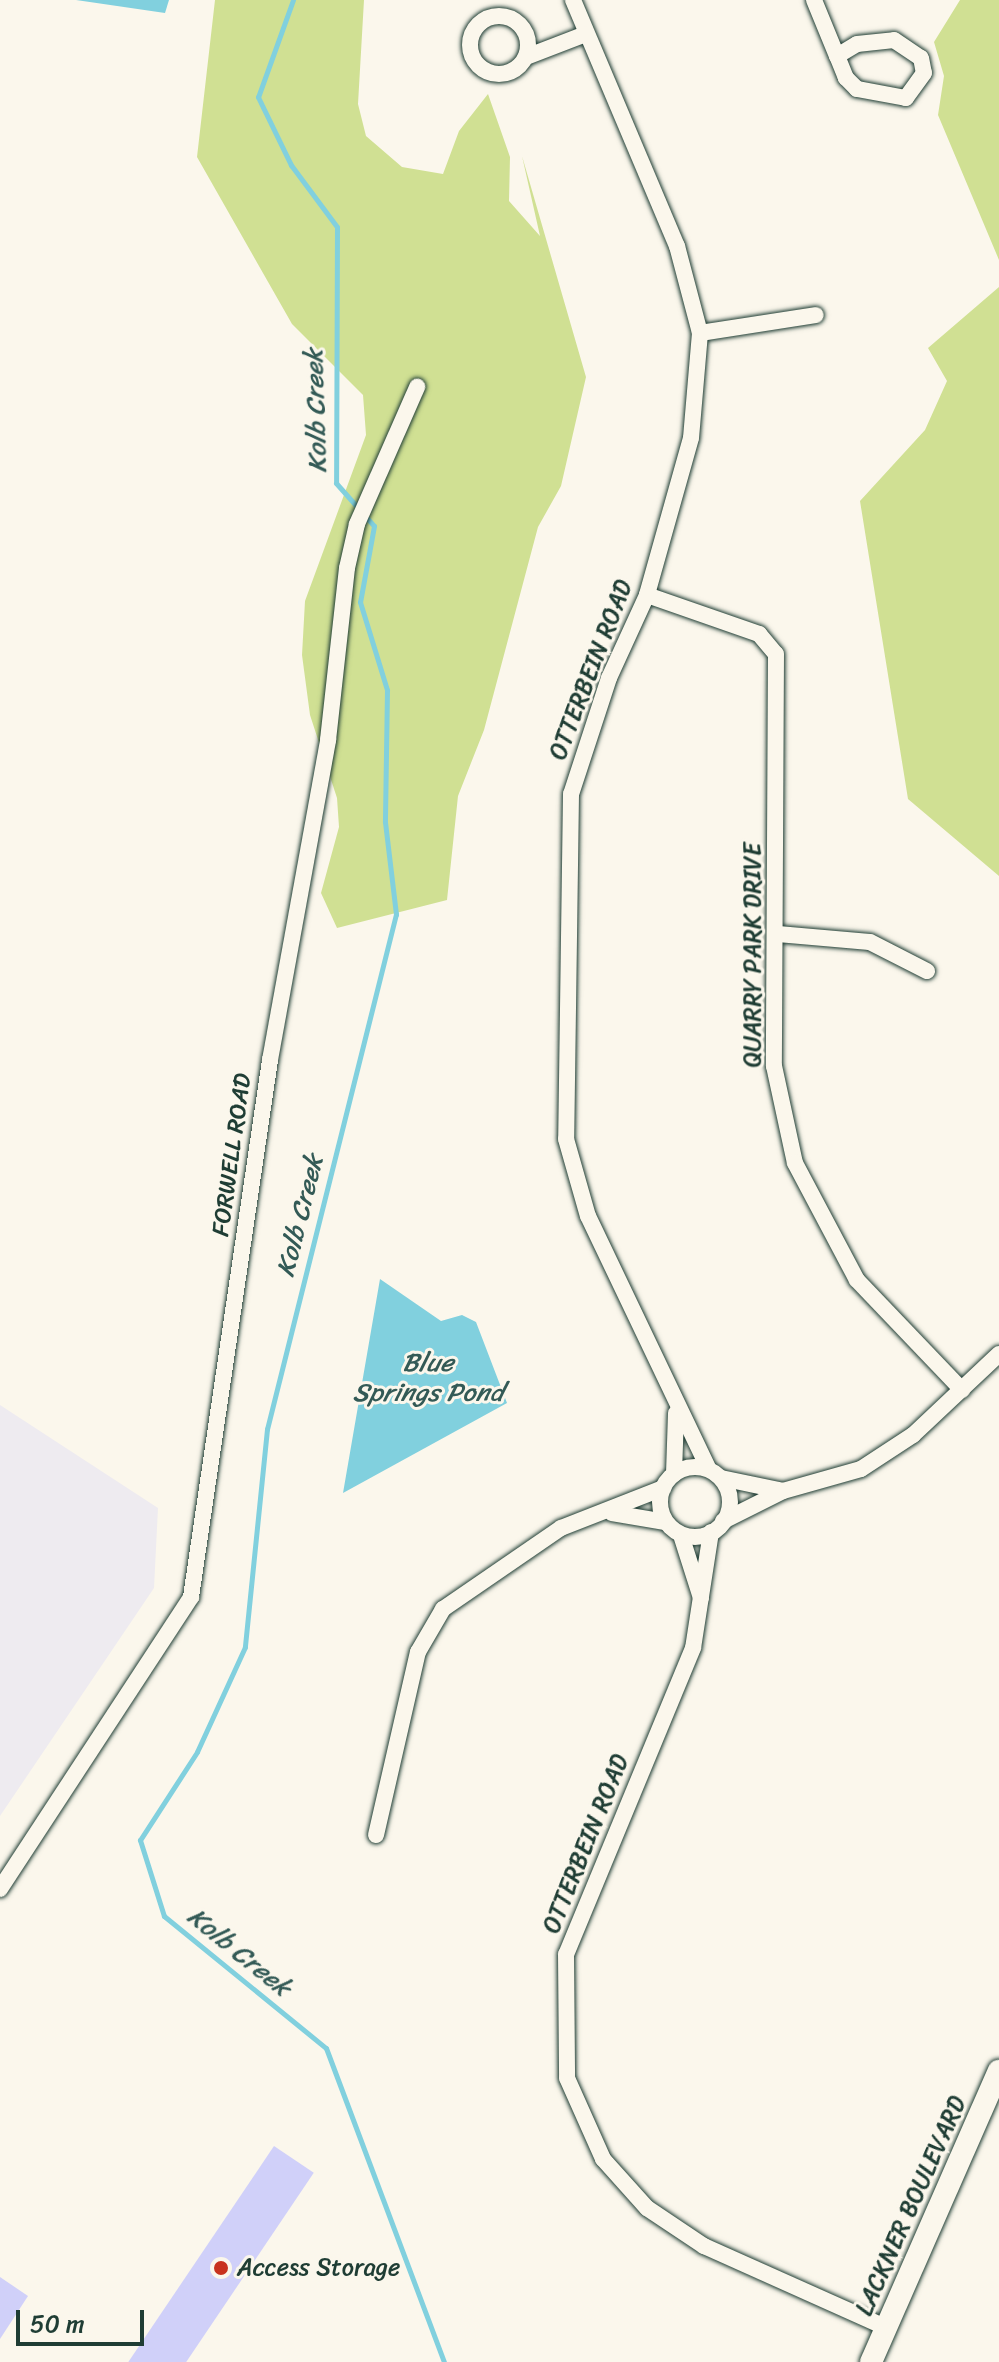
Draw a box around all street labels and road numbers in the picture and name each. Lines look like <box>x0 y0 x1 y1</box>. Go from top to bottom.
street label: OTTERBEIN ROAD <box>543 576 639 764</box>
street label: QUARRY PARK DRIVE <box>739 843 767 1067</box>
street label: FORWELL ROAD <box>206 1072 258 1238</box>
street label: OTTERBEIN ROAD <box>537 1750 635 1938</box>
street label: LACKNER BOULEVARD <box>850 2092 972 2320</box>

